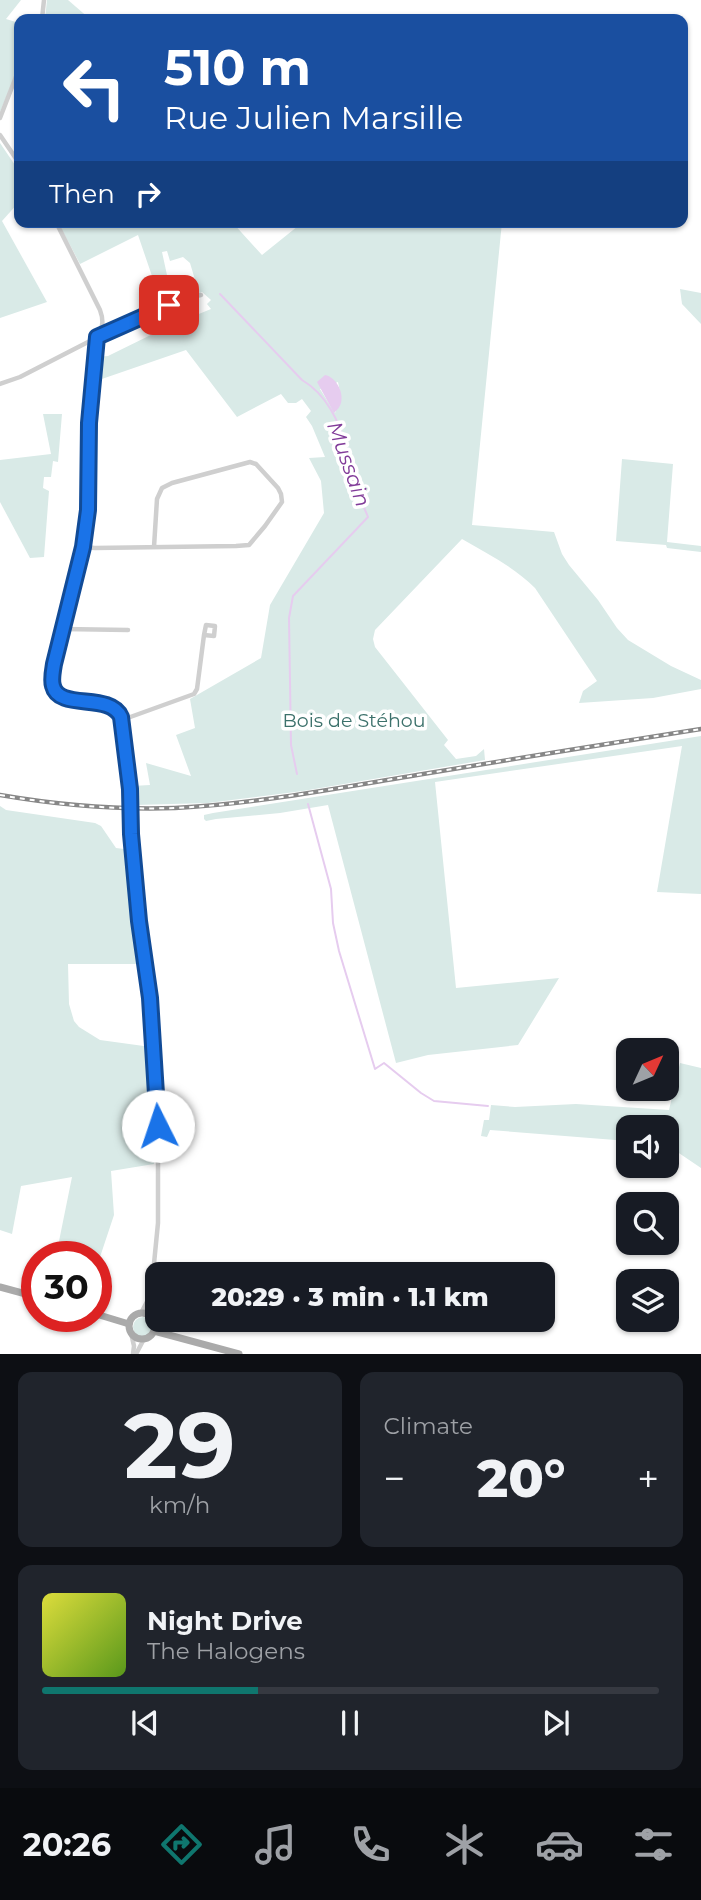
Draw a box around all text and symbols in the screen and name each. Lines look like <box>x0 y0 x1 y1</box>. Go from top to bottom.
text: 510 m <box>164 38 311 97</box>
icon: left <box>49 42 140 133</box>
text: Rue Julien Marsille <box>164 98 463 137</box>
icon: right <box>129 175 167 213</box>
text: Then <box>49 178 115 210</box>
pin <box>139 275 199 335</box>
icon: arrive <box>150 286 188 324</box>
water label: Mussain <box>322 418 376 510</box>
park label: Bois de Stéhou <box>283 709 425 732</box>
north arrow <box>616 1038 679 1101</box>
map controls <box>616 1038 679 1332</box>
position arrow <box>121 1089 195 1163</box>
button: sound <box>616 1115 679 1178</box>
button: search <box>616 1192 679 1255</box>
speed limit sign: 30 <box>21 1241 112 1332</box>
button: layers <box>616 1269 679 1332</box>
text: 20:29 · 3 min · 1.1 km <box>211 1281 489 1313</box>
text: 29 <box>124 1390 236 1501</box>
text: Climate <box>384 1412 473 1440</box>
text: 20° <box>477 1447 565 1510</box>
text: − <box>384 1455 405 1502</box>
text: + <box>637 1455 659 1502</box>
text: km/h <box>149 1491 210 1519</box>
text: Night Drive <box>147 1605 303 1637</box>
text: The Halogens <box>147 1637 305 1665</box>
icon: previous <box>126 1704 164 1742</box>
icon: pause <box>331 1704 369 1742</box>
icon: next <box>537 1704 575 1742</box>
icon: directions <box>157 1820 206 1869</box>
icon: music <box>251 1820 300 1869</box>
icon: phone <box>346 1820 395 1869</box>
icon: climate <box>440 1820 489 1869</box>
icon: car <box>535 1820 584 1869</box>
icon: filters <box>629 1820 678 1869</box>
text: 20:26 <box>23 1825 111 1864</box>

